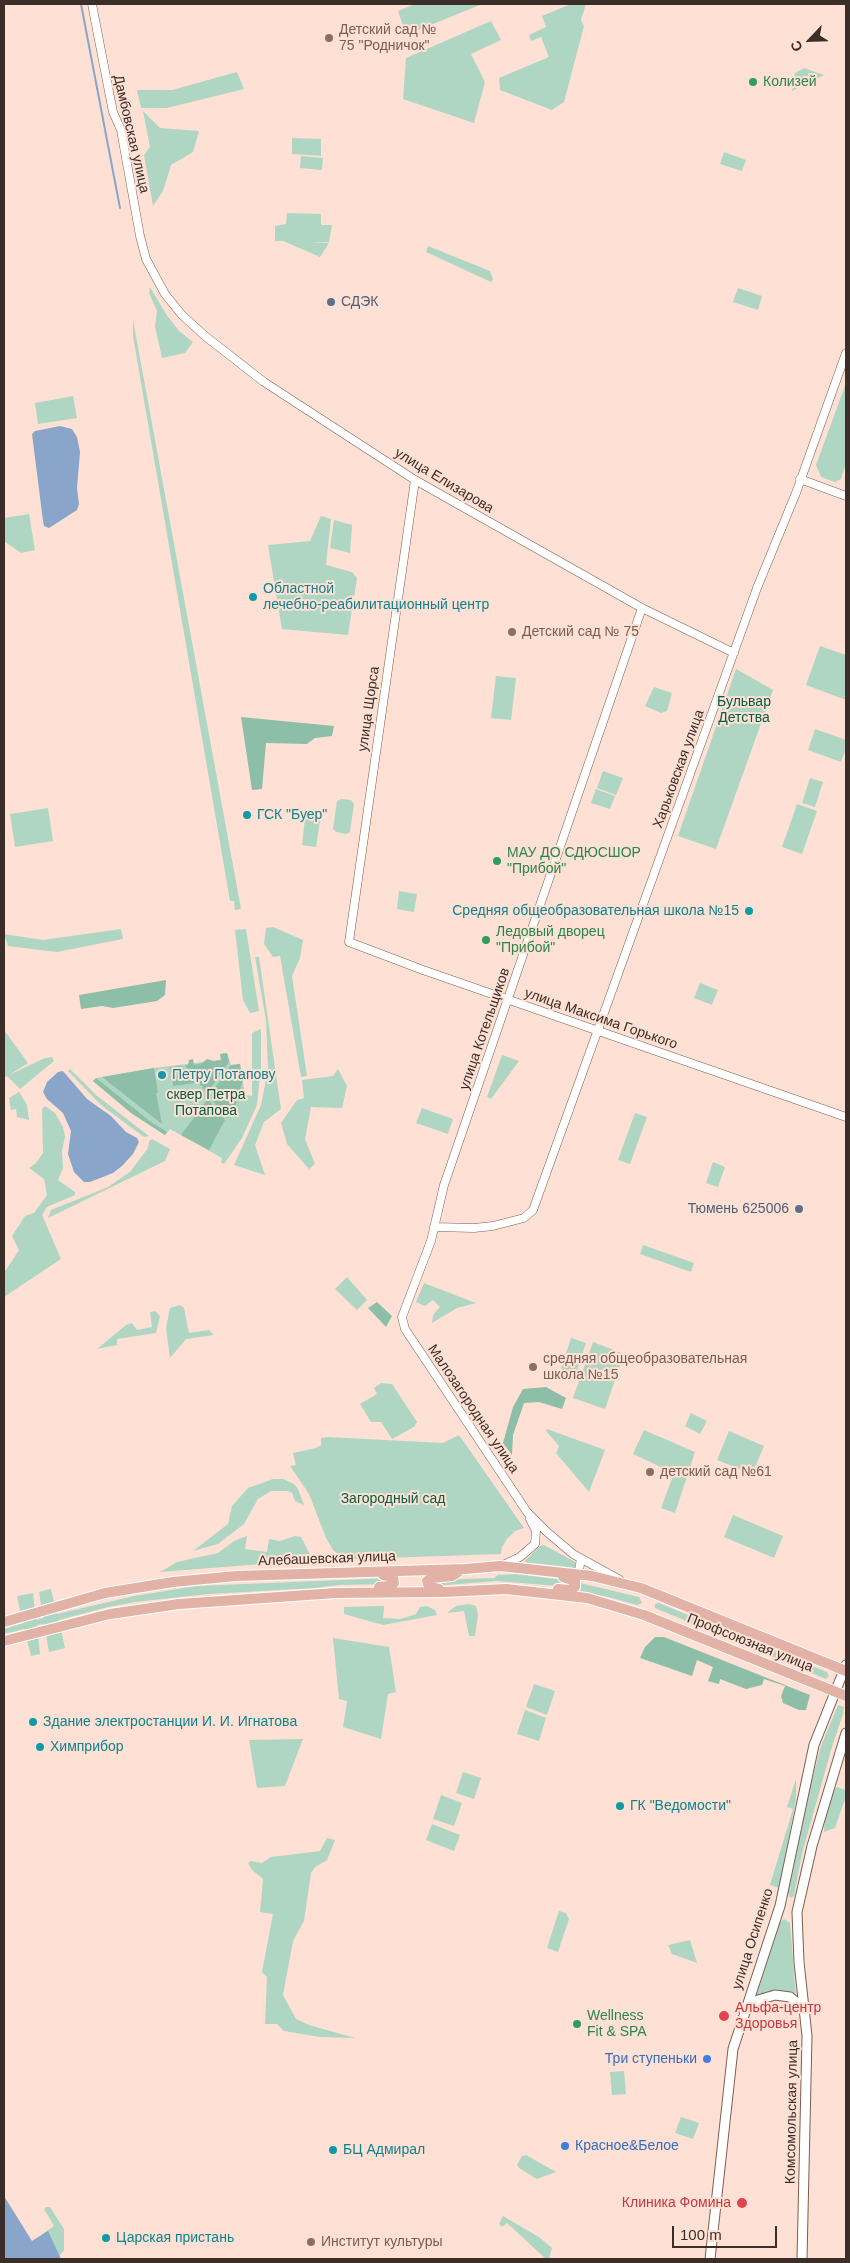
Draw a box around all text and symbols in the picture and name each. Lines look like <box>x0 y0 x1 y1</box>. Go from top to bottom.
north arrow <box>785 15 835 65</box>
place label: Детский сад № 75 "Родничок" <box>339 22 437 54</box>
marker: Детский сад № 75 "Родничок" <box>323 32 335 44</box>
text: С <box>787 38 806 54</box>
street label: Дамбовская улица <box>109 73 153 195</box>
place label: Колизей <box>763 74 816 90</box>
marker: Колизей <box>747 76 759 88</box>
place label: СДЭК <box>341 294 379 310</box>
marker: СДЭК <box>325 296 337 308</box>
street label: улица Елизарова <box>391 445 497 517</box>
place label: Областной лечебно-реабилитационный центр <box>263 581 489 614</box>
marker: Областной лечебно-реабилитационный центр <box>247 591 259 603</box>
place label: Детский сад № 75 <box>522 624 639 640</box>
marker: Детский сад № 75 <box>506 626 518 638</box>
street label: улица Щорса <box>355 665 383 753</box>
park label: Бульвар Детства <box>717 694 771 726</box>
street label: Харьковская улица <box>650 708 708 830</box>
place label: ГСК "Буер" <box>257 807 327 823</box>
marker: ГСК "Буер" <box>241 809 253 821</box>
place label: МАУ ДО СДЮСШОР "Прибой" <box>507 845 641 878</box>
marker: МАУ ДО СДЮСШОР "Прибой" <box>491 855 503 867</box>
place label: Средняя общеобразовательная школа №15 <box>452 903 739 919</box>
marker: Средняя общеобразовательная школа №15 <box>743 905 755 917</box>
place label: Ледовый дворец "Прибой" <box>496 924 605 956</box>
marker: Ледовый дворец "Прибой" <box>480 934 492 946</box>
street label: улица Котельщиков <box>456 966 514 1092</box>
street label: улица Максима Горького <box>522 985 680 1053</box>
place label: Петру Потапову <box>172 1067 275 1083</box>
marker: Петру Потапову <box>156 1069 168 1081</box>
park label: сквер Петра Потапова <box>166 1087 246 1120</box>
place label: Тюмень 625006 <box>688 1201 789 1217</box>
marker: Тюмень 625006 <box>793 1203 805 1215</box>
street label: Малозагородная улица <box>424 1342 522 1476</box>
place label: средняя общеобразовательная школа №15 <box>543 1351 747 1384</box>
marker: средняя общеобразовательная школа №15 <box>527 1361 539 1373</box>
place label: детский сад №61 <box>660 1464 772 1480</box>
marker: детский сад №61 <box>644 1466 656 1478</box>
park label: Загородный сад <box>341 1491 445 1507</box>
street label: Алебашевская улица <box>258 1548 396 1570</box>
street label: Профсоюзная улица <box>685 1610 815 1676</box>
place label: Здание электростанции И. И. Игнатова <box>43 1714 297 1730</box>
marker: Здание электростанции И. И. Игнатова <box>27 1716 39 1728</box>
place label: Химприбор <box>50 1739 124 1755</box>
marker: Химприбор <box>34 1741 46 1753</box>
place label: ГК "Ведомости" <box>630 1798 731 1814</box>
marker: ГК "Ведомости" <box>614 1800 626 1812</box>
street label: улица Осипенко <box>729 1886 777 1992</box>
place label: Альфа-центр Здоровья <box>735 2000 821 2032</box>
place label: Wellness Fit & SPA <box>587 2008 647 2040</box>
marker: Альфа-центр Здоровья <box>717 2009 731 2023</box>
marker: Wellness Fit & SPA <box>571 2018 583 2030</box>
street label: Комсомольская улица <box>782 2040 802 2184</box>
place label: Три ступеньки <box>605 2051 697 2067</box>
marker: Три ступеньки <box>701 2053 713 2065</box>
place label: Красное&Белое <box>575 2138 679 2154</box>
marker: Красное&Белое <box>559 2140 571 2152</box>
place label: БЦ Адмирал <box>343 2142 425 2158</box>
marker: БЦ Адмирал <box>327 2144 339 2156</box>
place label: Клиника Фомина <box>622 2195 731 2211</box>
marker: Клиника Фомина <box>735 2196 749 2210</box>
scale bar <box>675 2216 780 2248</box>
text: 100 m <box>680 2226 722 2243</box>
place label: Царская пристань <box>116 2230 234 2246</box>
marker: Царская пристань <box>100 2232 112 2244</box>
place label: Институт культуры <box>321 2234 443 2250</box>
marker: Институт культуры <box>305 2236 317 2248</box>

